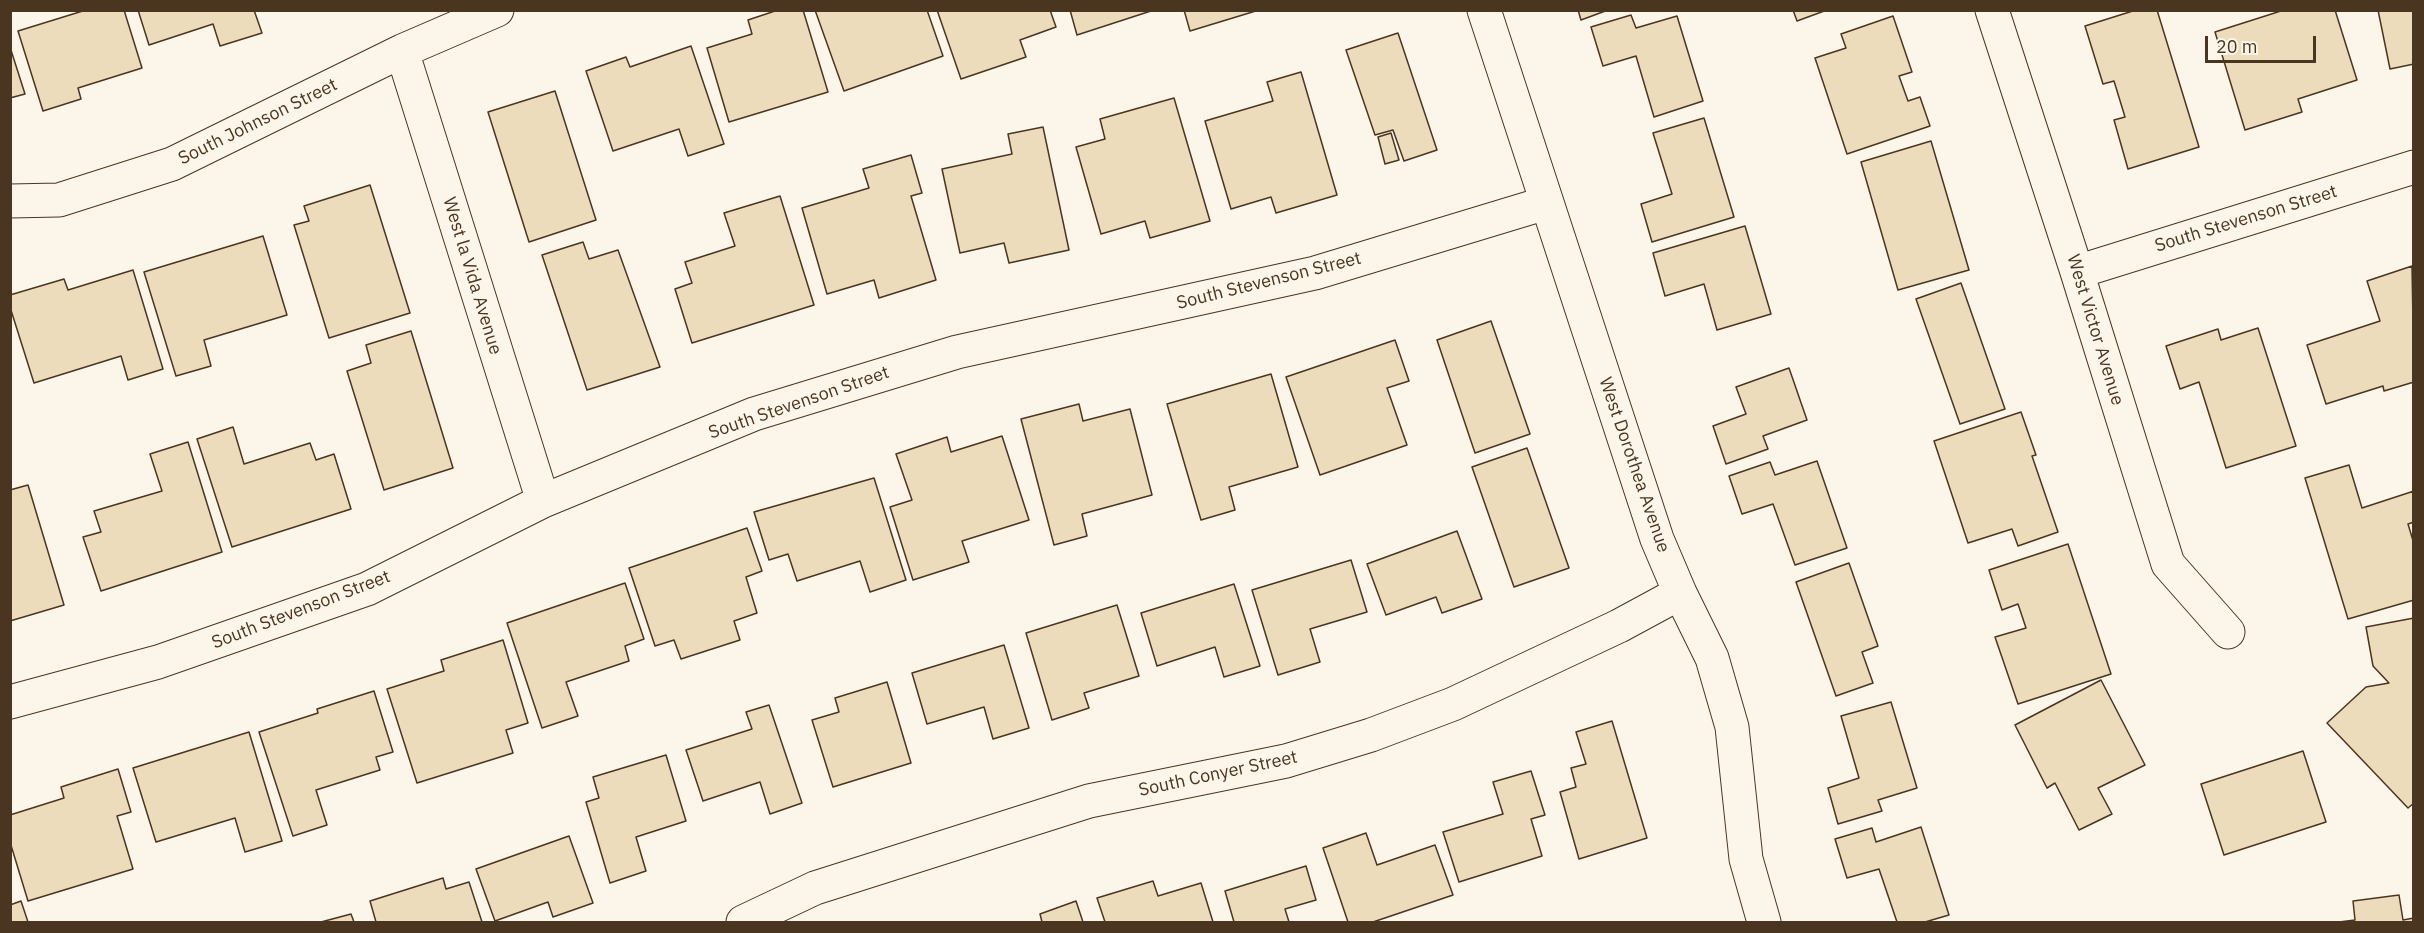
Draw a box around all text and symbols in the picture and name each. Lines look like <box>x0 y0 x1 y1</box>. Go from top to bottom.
scale bar <box>2208 24 2319 62</box>
text: 20 m <box>2216 35 2258 58</box>
street label: South Johnson Street <box>175 74 341 170</box>
street label: South Stevenson Street <box>2152 181 2340 257</box>
street label: West la Vida Avenue <box>438 195 506 357</box>
street label: South Stevenson Street <box>1174 248 1364 314</box>
street label: West Victor Avenue <box>2062 252 2128 408</box>
street label: South Stevenson Street <box>706 362 892 444</box>
street label: West Dorothea Avenue <box>1594 374 1674 556</box>
street label: South Stevenson Street <box>209 566 393 654</box>
street label: South Conyer Street <box>1137 747 1299 801</box>

